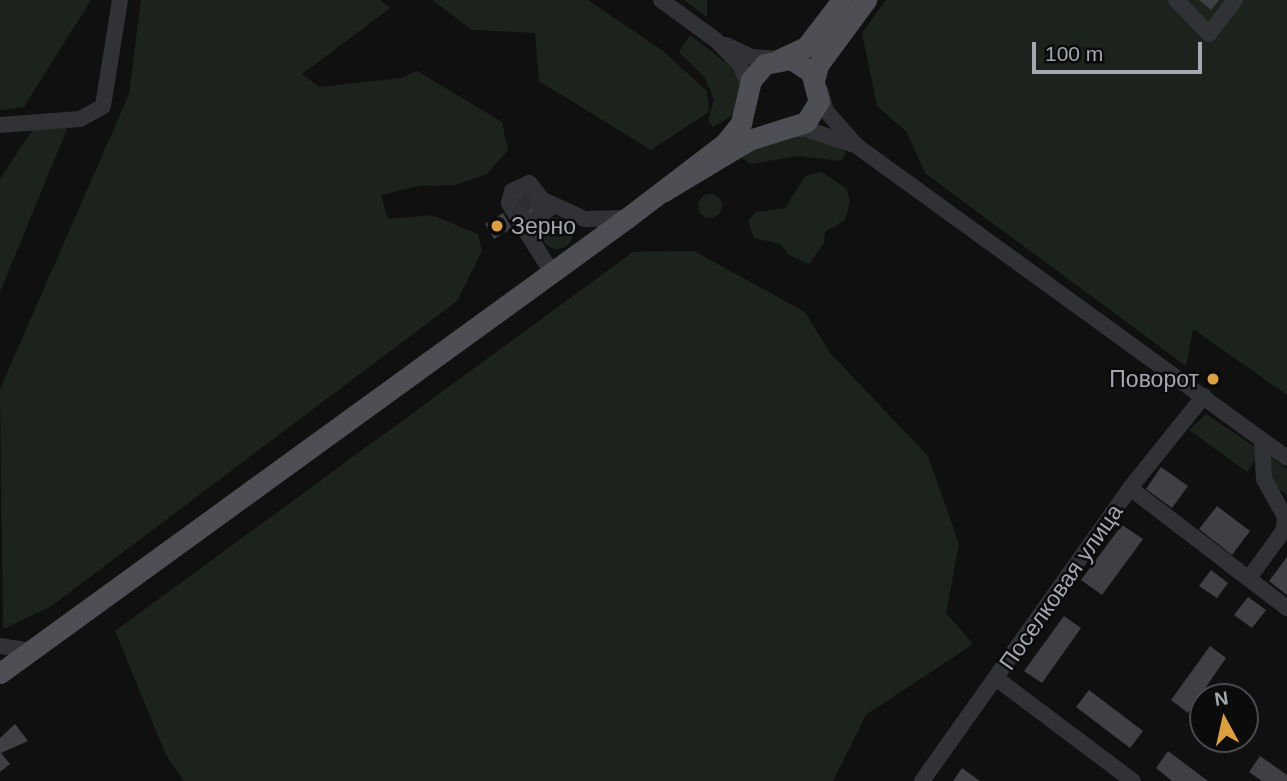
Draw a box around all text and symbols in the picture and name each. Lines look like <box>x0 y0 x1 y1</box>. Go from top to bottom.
scale bar <box>1035 28 1205 72</box>
text: 100 m <box>1045 42 1103 65</box>
place label: Зерно <box>511 212 576 240</box>
marker: Зерно <box>489 218 505 234</box>
place label: Поворот <box>1109 365 1199 393</box>
marker: Поворот <box>1205 371 1221 387</box>
street label: Поселковая улица <box>993 499 1129 675</box>
north arrow <box>1189 683 1259 753</box>
text: N <box>1213 687 1230 710</box>

